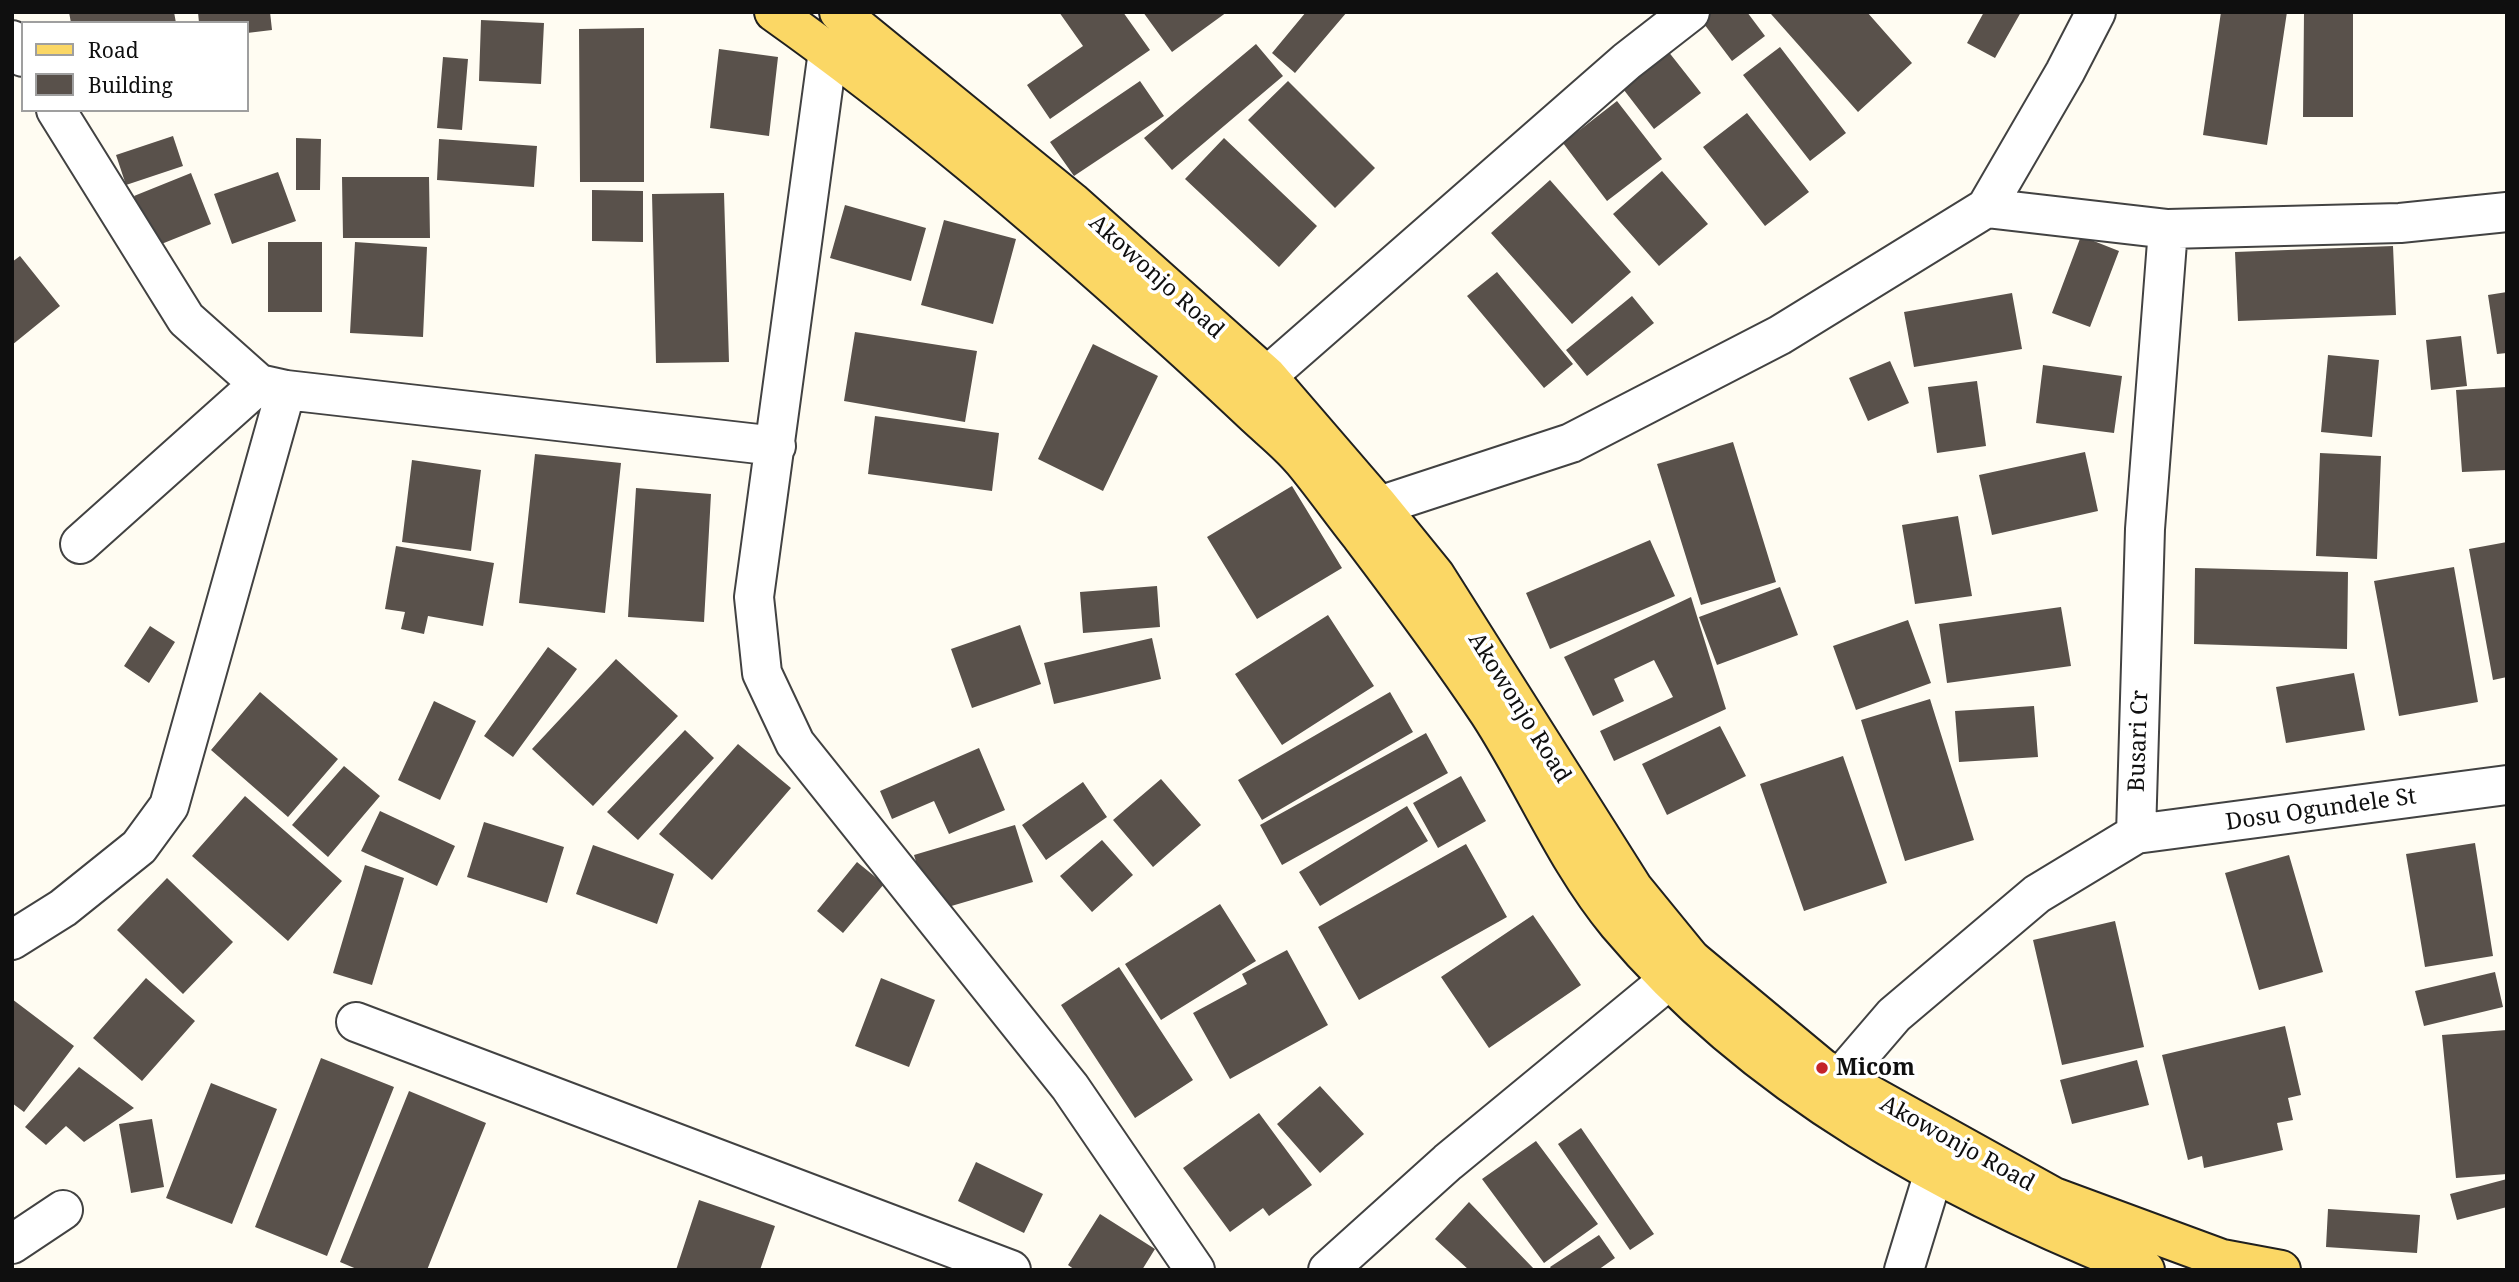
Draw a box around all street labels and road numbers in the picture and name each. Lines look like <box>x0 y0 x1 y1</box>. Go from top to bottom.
street label: Akowonjo Road <box>1083 209 1229 345</box>
street label: Akowonjo Road <box>1462 628 1576 788</box>
street label: Busari Cr <box>2123 690 2155 792</box>
street label: Dosu Ogundele St <box>2224 783 2418 837</box>
street label: Akowonjo Road <box>1875 1090 2039 1198</box>

